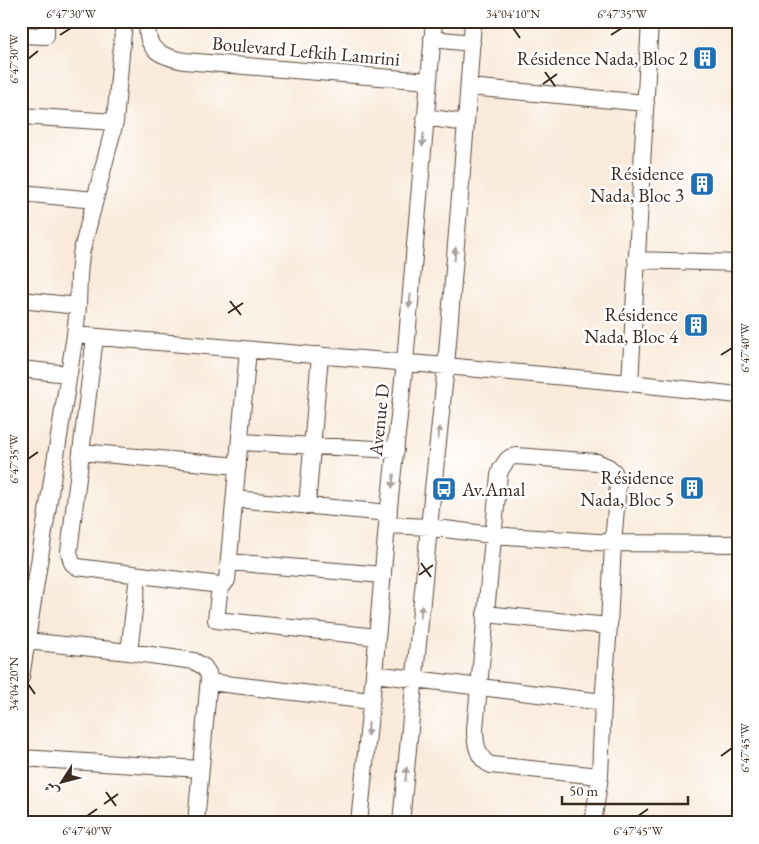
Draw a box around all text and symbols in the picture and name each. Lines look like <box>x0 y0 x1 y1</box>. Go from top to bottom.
text: 6°47'30"W <box>46 6 97 22</box>
text: 34°04'10"N <box>486 6 540 22</box>
text: 6°47'35"W <box>597 6 648 22</box>
street label: Boulevard Lefkih Lamrini <box>211 30 401 72</box>
text: 6°47'30"W <box>6 33 22 84</box>
building icon: Résidence Nada, Bloc 2 <box>692 45 718 71</box>
place label: Résidence Nada, Bloc 2 <box>517 46 688 71</box>
one-way arrow <box>419 132 427 148</box>
place label: Résidence Nada, Bloc 3 <box>590 161 684 208</box>
building icon: Résidence Nada, Bloc 3 <box>689 171 715 197</box>
one-way arrow <box>451 246 459 262</box>
one-way arrow <box>405 294 413 310</box>
place label: Résidence Nada, Bloc 4 <box>584 302 679 349</box>
building icon: Résidence Nada, Bloc 4 <box>683 312 709 338</box>
text: 6°47'40"W <box>737 322 753 373</box>
street label: Avenue D <box>363 383 395 458</box>
one-way arrow <box>435 425 443 441</box>
text: 6°47'35"W <box>6 433 22 484</box>
place label: Résidence Nada, Bloc 5 <box>580 465 674 512</box>
one-way arrow <box>389 473 397 489</box>
building icon: Résidence Nada, Bloc 5 <box>679 475 705 501</box>
bus stop icon: Av.Amal <box>431 476 457 502</box>
place label: Av.Amal <box>461 477 526 502</box>
one-way arrow <box>417 604 425 620</box>
text: 34°04'20"N <box>6 657 22 711</box>
one-way arrow <box>364 722 372 738</box>
text: 6°47'45"W <box>737 722 753 773</box>
north arrow <box>38 756 88 806</box>
one-way arrow <box>402 766 410 782</box>
scale bar <box>562 774 688 806</box>
text: ش <box>40 779 63 801</box>
text: 50 m <box>569 781 598 800</box>
text: 6°47'40"W <box>62 823 113 839</box>
text: 6°47'45"W <box>613 823 664 839</box>

